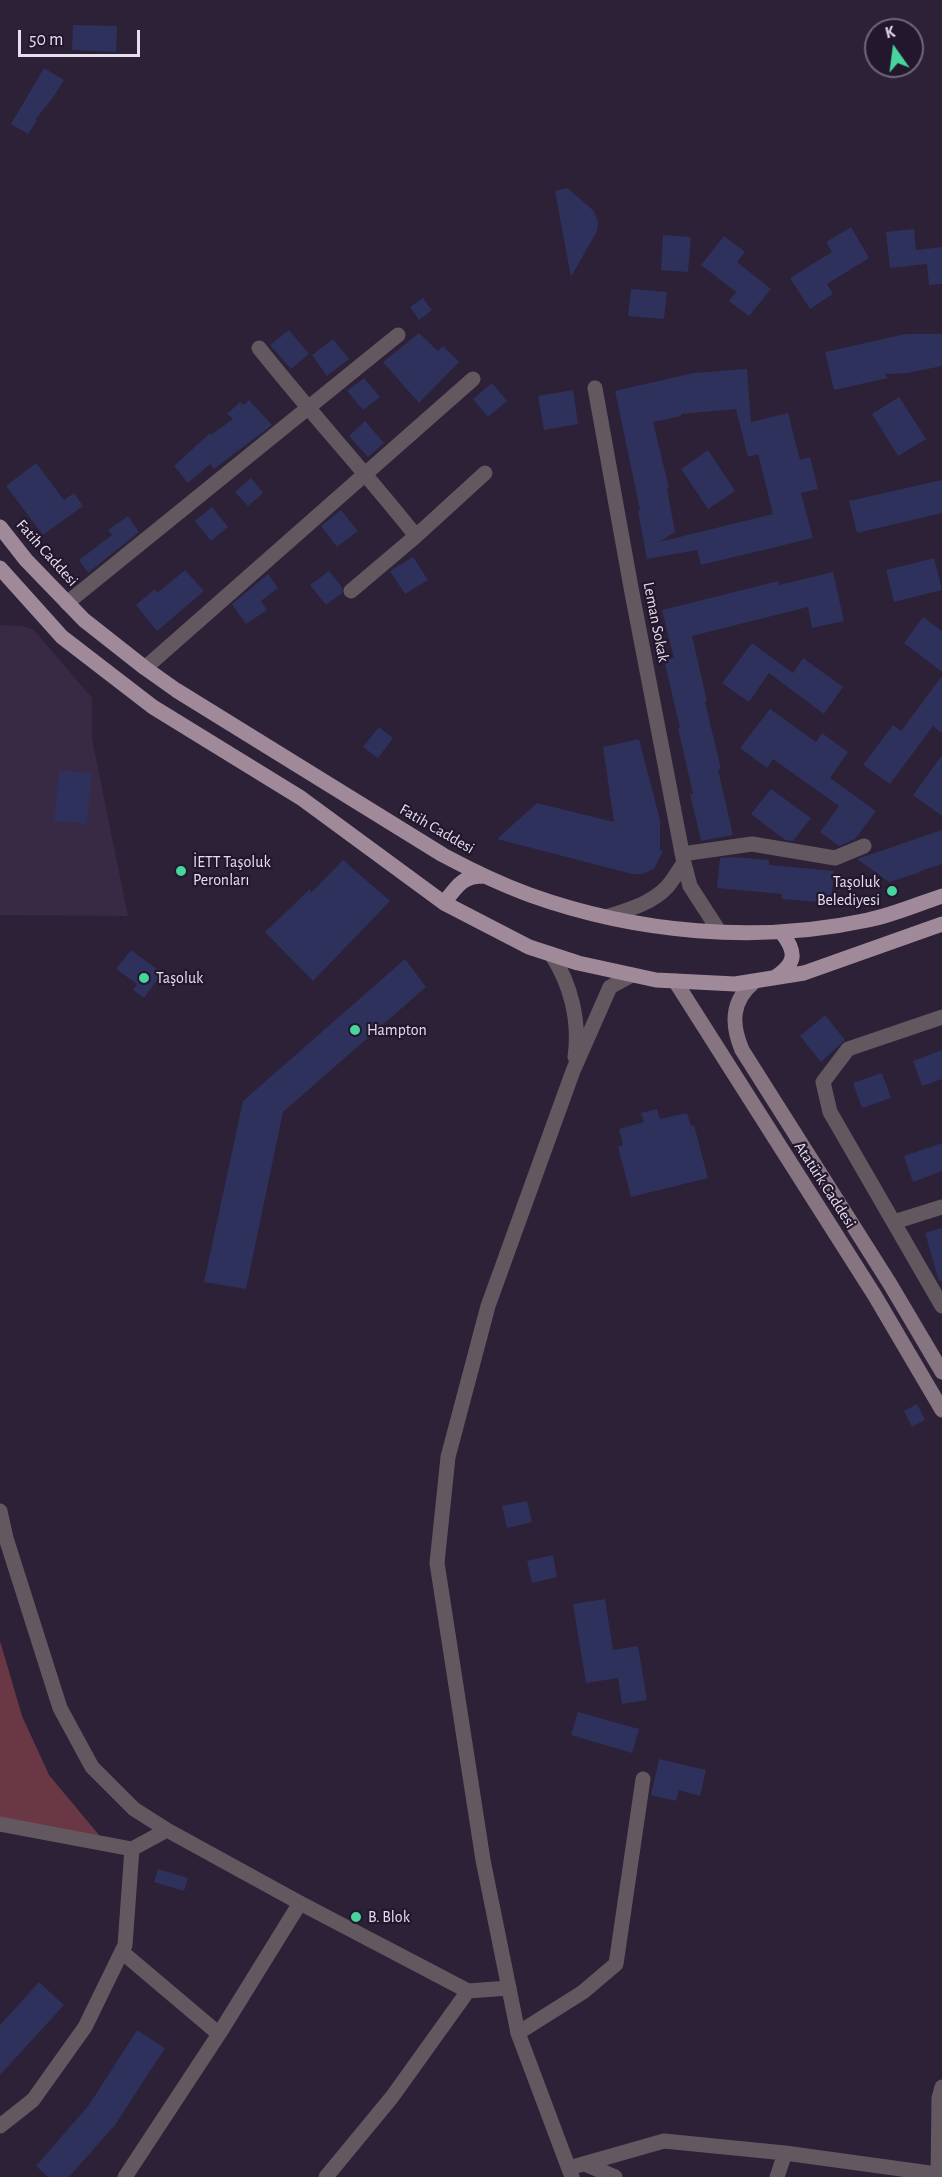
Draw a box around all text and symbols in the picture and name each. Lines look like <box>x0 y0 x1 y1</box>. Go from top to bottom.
scale bar <box>21 18 142 56</box>
north arrow <box>864 18 924 78</box>
text: K <box>884 24 897 41</box>
text: 50 m <box>29 31 63 49</box>
street label: Fatih Caddesi <box>12 516 82 590</box>
street label: Leman Sokak <box>639 580 673 664</box>
street label: Fatih Caddesi <box>396 800 478 858</box>
place label: İETT Taşoluk Peronları <box>193 852 271 890</box>
marker: İETT Taşoluk Peronları <box>174 864 188 878</box>
place label: Taşoluk Belediyesi <box>817 872 880 910</box>
marker: Taşoluk Belediyesi <box>885 884 899 898</box>
place label: Taşoluk <box>156 968 203 988</box>
marker: Taşoluk <box>137 971 151 985</box>
place label: Hampton <box>367 1020 427 1040</box>
marker: Hampton <box>348 1023 362 1037</box>
street label: Atatürk Caddesi <box>790 1138 860 1232</box>
place label: B. Blok <box>368 1907 410 1927</box>
marker: B. Blok <box>349 1910 363 1924</box>

